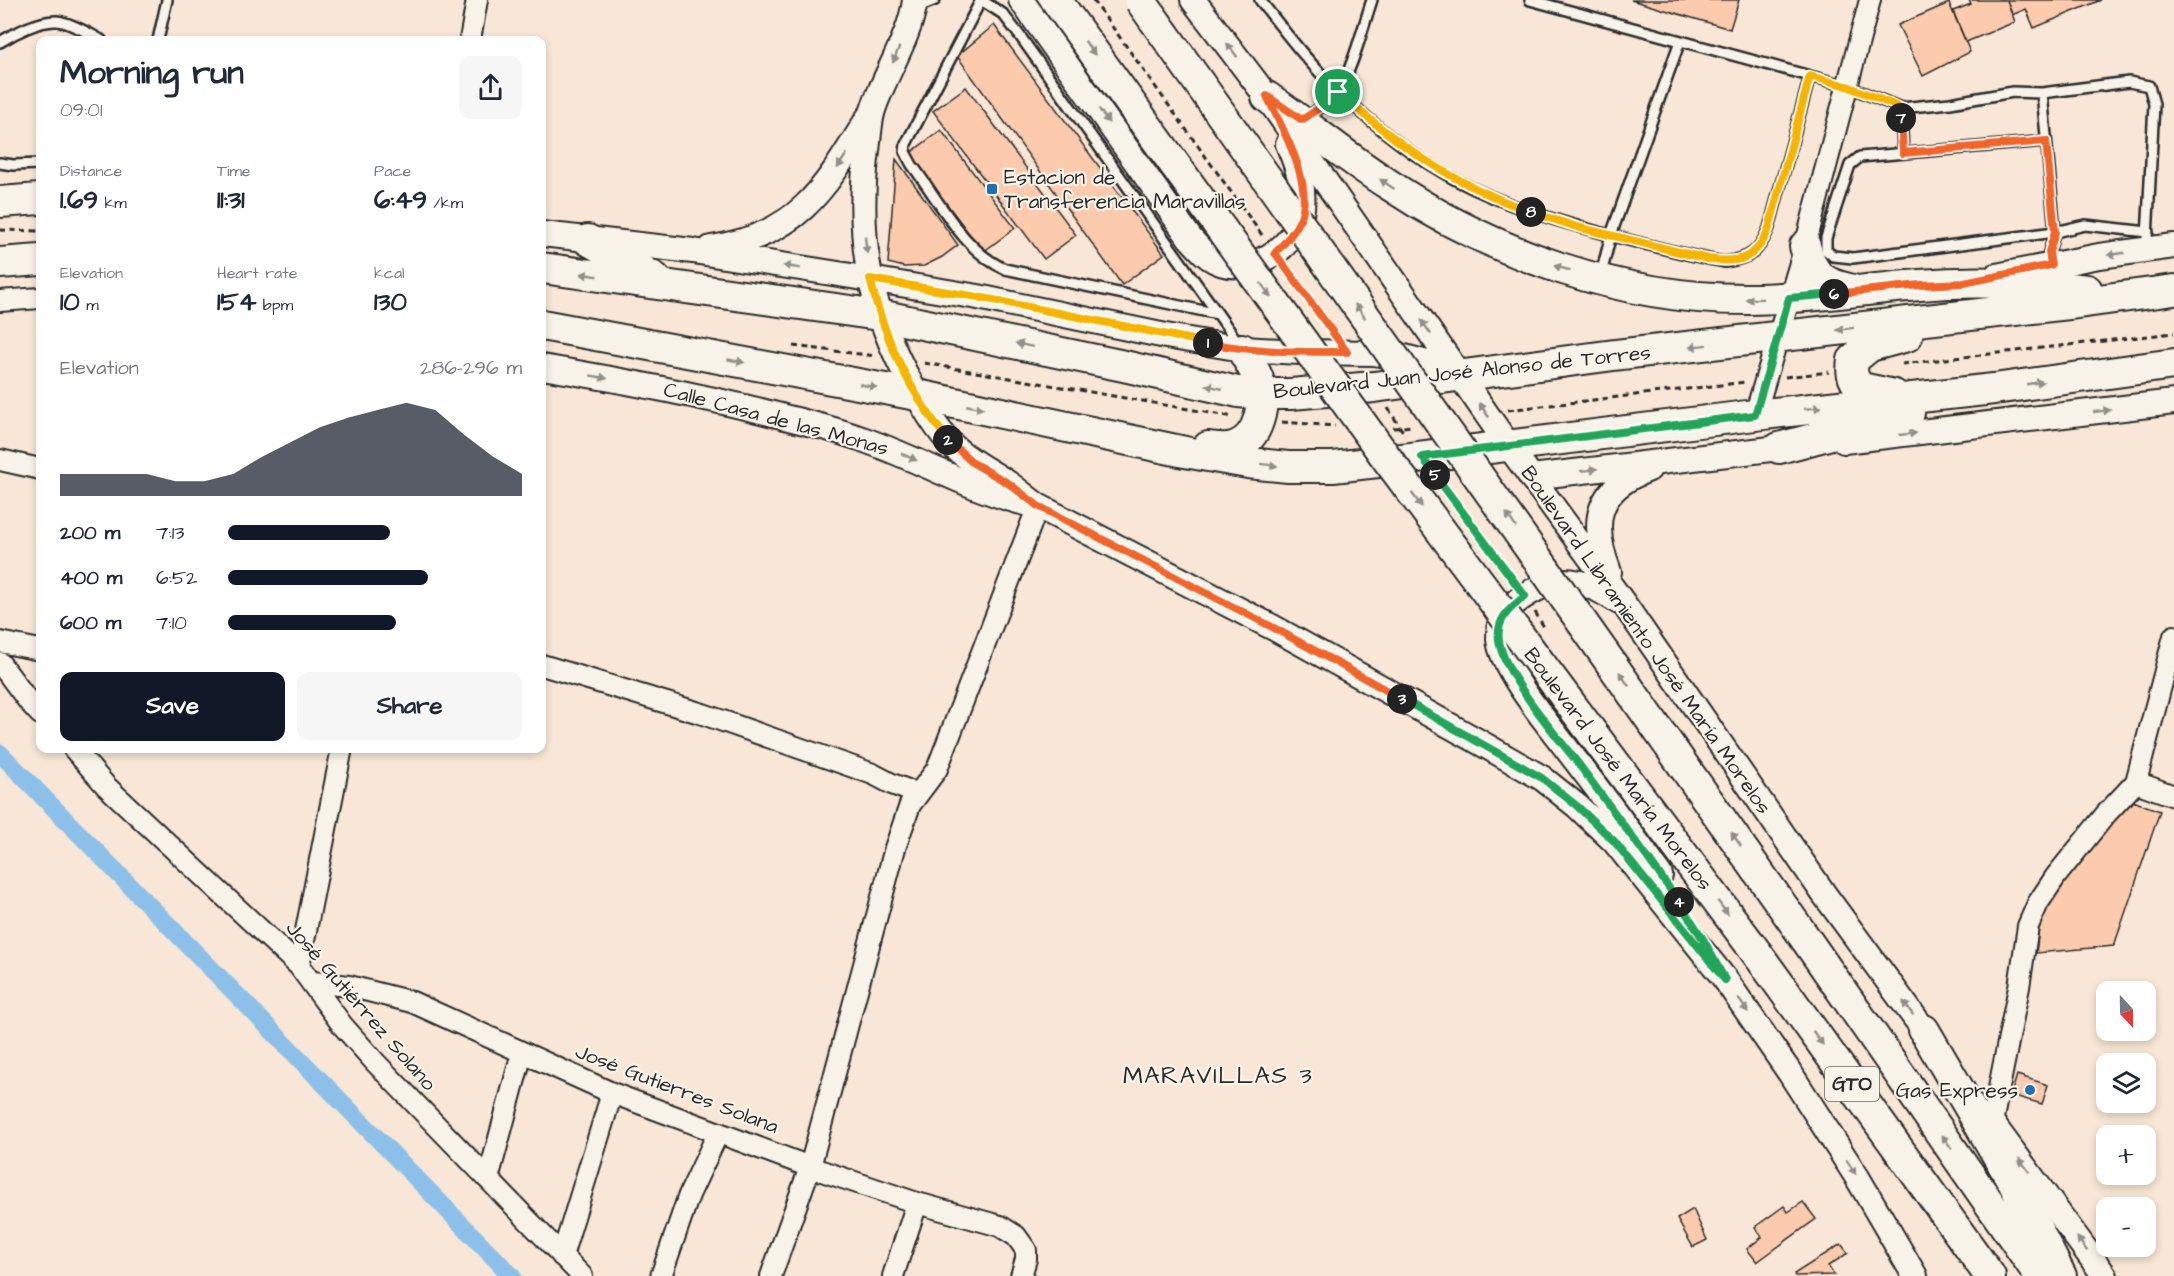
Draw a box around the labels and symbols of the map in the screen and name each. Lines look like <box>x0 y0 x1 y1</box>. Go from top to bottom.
one-way arrow <box>1084 39 1096 55</box>
one-way arrow <box>1225 42 1238 58</box>
one-way arrow <box>891 46 900 64</box>
pin <box>1312 66 1363 117</box>
pin: 7 <box>1886 103 1916 133</box>
one-way arrow <box>1097 109 1109 124</box>
one-way arrow <box>836 153 847 169</box>
place label: Estacion de Transferencia Maravillas <box>1004 163 1245 216</box>
one-way arrow <box>1380 178 1396 190</box>
marker: Estacion de Transferencia Maravillas <box>985 182 999 196</box>
pin: 8 <box>1516 197 1546 227</box>
one-way arrow <box>861 235 870 254</box>
one-way arrow <box>2106 249 2125 258</box>
one-way arrow <box>782 262 801 271</box>
one-way arrow <box>1553 263 1571 272</box>
one-way arrow <box>579 271 598 280</box>
pin: 6 <box>1819 279 1849 309</box>
one-way arrow <box>1260 283 1272 298</box>
one-way arrow <box>1744 294 1763 304</box>
one-way arrow <box>1354 303 1366 319</box>
one-way arrow <box>1420 319 1432 335</box>
one-way arrow <box>1835 324 1854 334</box>
pin: 1 <box>1193 328 1223 358</box>
street label: Boulevard Juan José Alonso de Torres <box>1272 338 1652 406</box>
one-way arrow <box>1014 340 1033 349</box>
one-way arrow <box>1688 341 1707 351</box>
one-way arrow <box>727 357 746 366</box>
one-way arrow <box>590 372 609 381</box>
street label: Calle Casa de las Monas <box>660 375 892 463</box>
one-way arrow <box>2026 379 2045 388</box>
one-way arrow <box>859 382 878 391</box>
one-way arrow <box>1204 382 1223 391</box>
one-way arrow <box>1478 402 1489 418</box>
one-way arrow <box>965 403 984 412</box>
one-way arrow <box>1803 404 1822 413</box>
one-way arrow <box>2093 406 2112 416</box>
pin: 2 <box>933 425 963 455</box>
one-way arrow <box>1899 429 1918 439</box>
one-way arrow <box>901 452 919 462</box>
one-way arrow <box>1259 460 1278 470</box>
pin: 5 <box>1420 460 1450 490</box>
street label: Boulevard Libramiento José María Morelos <box>1514 460 1778 820</box>
one-way arrow <box>1580 465 1599 475</box>
one-way arrow <box>1411 491 1423 507</box>
one-way arrow <box>1505 513 1517 529</box>
street label: Boulevard José María Morelos <box>1517 642 1719 896</box>
one-way arrow <box>1618 672 1630 688</box>
pin: 3 <box>1387 684 1417 714</box>
one-way arrow <box>1730 831 1742 847</box>
pin: 4 <box>1664 887 1694 917</box>
one-way arrow <box>1717 900 1729 916</box>
street label: José Gutiérrez Solano <box>279 915 443 1097</box>
north arrow <box>2096 981 2156 1041</box>
one-way arrow <box>1737 997 1748 1013</box>
one-way arrow <box>1902 1000 1914 1016</box>
one-way arrow <box>1812 1029 1824 1045</box>
street label: José Gutierres Solana <box>571 1037 783 1141</box>
district label: MARAVILLAS 3 <box>1123 1059 1313 1093</box>
road number: GTO <box>1825 1067 1879 1101</box>
place label: Gas Express <box>1896 1076 2018 1106</box>
marker: Gas Express <box>2023 1083 2037 1097</box>
one-way arrow <box>1941 1134 1953 1150</box>
one-way arrow <box>2018 1157 2030 1172</box>
one-way arrow <box>1845 1159 1857 1175</box>
one-way arrow <box>2076 1236 2088 1251</box>

